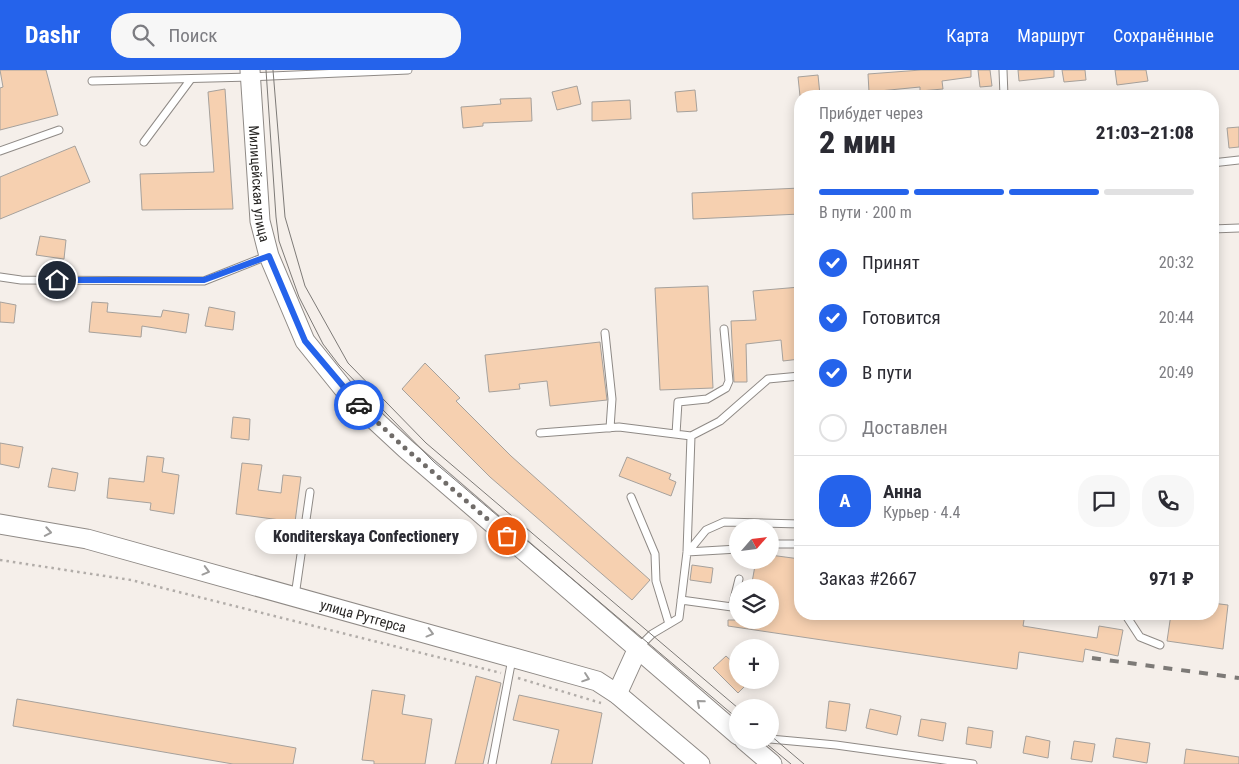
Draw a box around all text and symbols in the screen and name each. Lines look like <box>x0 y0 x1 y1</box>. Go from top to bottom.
search box <box>111 13 461 58</box>
text: Dashr <box>25 21 81 49</box>
icon: search <box>129 21 157 49</box>
text: Поиск <box>169 24 217 47</box>
text: Карта <box>946 25 989 46</box>
text: Маршрут <box>1017 25 1085 46</box>
text: Сохранённые <box>1113 25 1214 46</box>
text: Прибудет через <box>819 104 923 123</box>
text: 21:03–21:08 <box>1096 121 1194 144</box>
text: 2 мин <box>819 123 896 161</box>
street label: Милицейская улица <box>246 125 273 243</box>
text: В пути · 200 m <box>819 203 912 222</box>
icon: check <box>819 249 847 277</box>
text: Принят <box>862 251 920 274</box>
text: 20:32 <box>1159 253 1194 272</box>
pin <box>36 259 78 301</box>
icon: home <box>43 266 71 294</box>
icon: check <box>819 304 847 332</box>
text: Готовится <box>862 306 941 329</box>
text: 20:44 <box>1159 308 1194 327</box>
icon: check <box>819 359 847 387</box>
text: В пути <box>862 361 912 384</box>
text: 20:49 <box>1159 363 1194 382</box>
courier <box>334 380 384 430</box>
icon: car <box>345 391 373 419</box>
text: Доставлен <box>862 416 948 439</box>
button: chat <box>1078 475 1130 527</box>
button: phone <box>1142 475 1194 527</box>
text: Анна <box>883 480 922 503</box>
text: А <box>839 489 851 512</box>
text: Курьер · 4.4 <box>883 503 961 522</box>
pin <box>486 515 528 557</box>
callout: Konditerskaya Confectionery <box>255 518 477 554</box>
north arrow <box>729 519 779 569</box>
map controls <box>729 519 779 749</box>
icon: bag <box>493 522 521 550</box>
one-way arrow <box>44 526 52 537</box>
text: Konditerskaya Confectionery <box>273 527 459 546</box>
one-way arrow <box>201 566 209 576</box>
text: Заказ #2667 <box>819 567 917 590</box>
text: 971 ₽ <box>1149 567 1194 590</box>
button: layers <box>729 579 779 629</box>
street label: улица Рутгерса <box>318 596 408 635</box>
one-way arrow <box>425 628 433 638</box>
button: + <box>729 639 779 689</box>
one-way arrow <box>581 672 590 682</box>
button: − <box>729 699 779 749</box>
one-way arrow <box>697 700 706 709</box>

